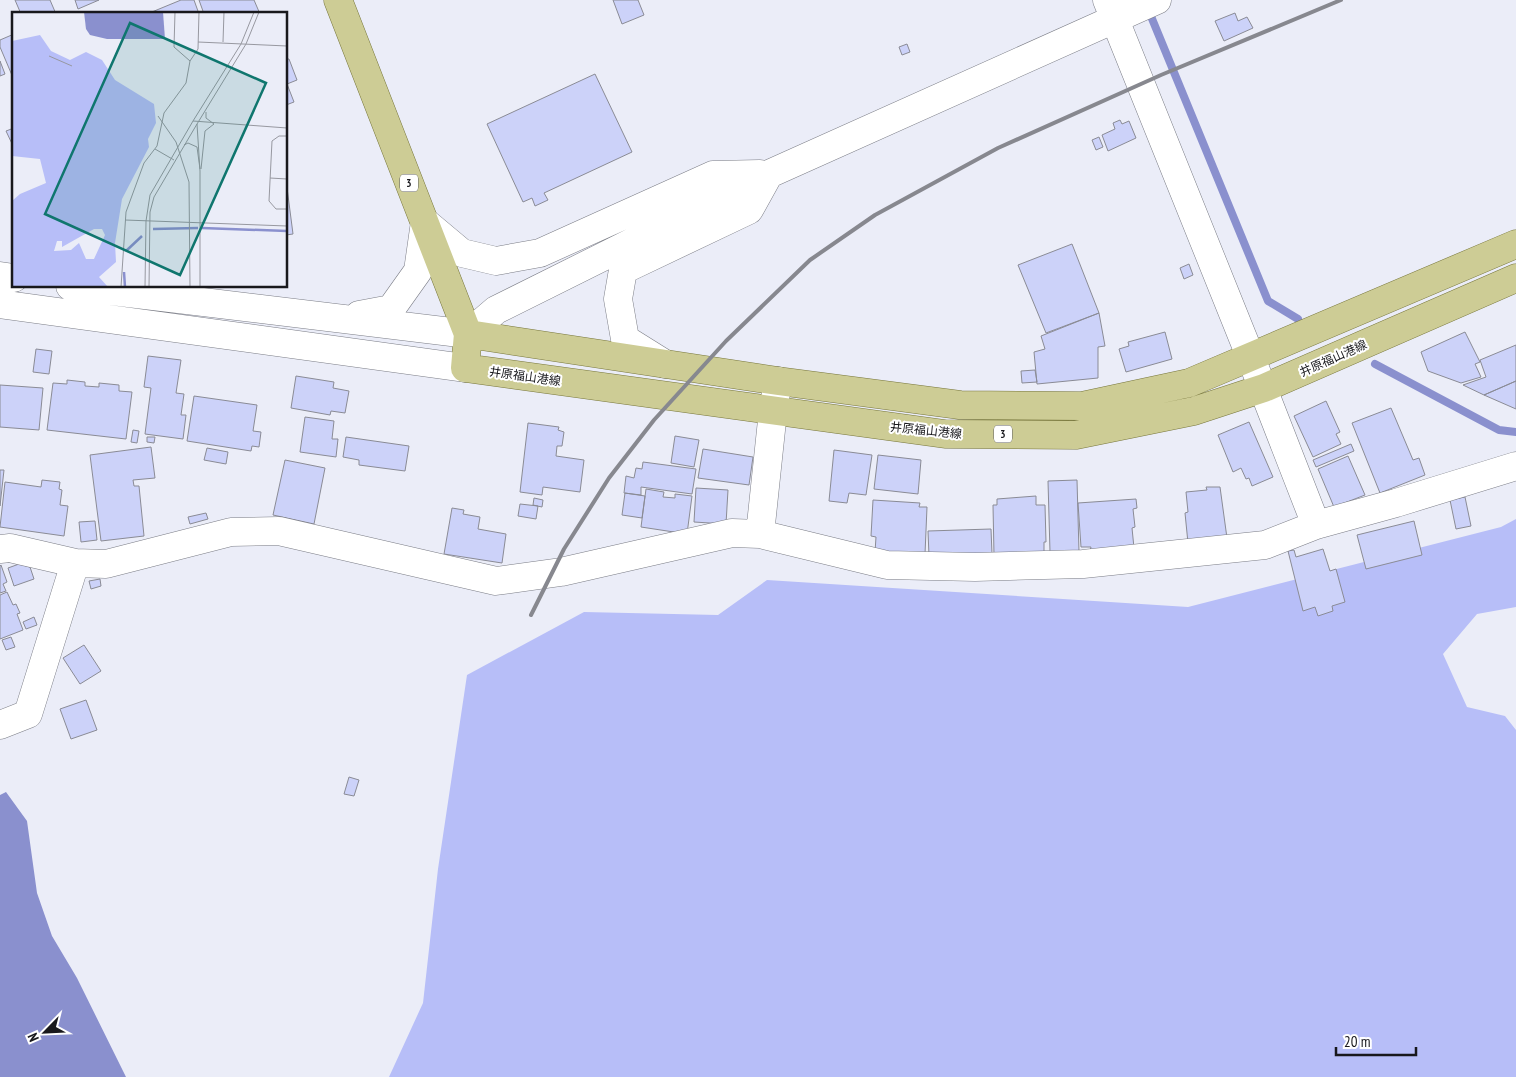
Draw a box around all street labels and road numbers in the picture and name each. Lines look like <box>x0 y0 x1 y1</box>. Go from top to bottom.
road number: 3 <box>400 174 418 192</box>
street label: 井原福山港線 <box>1297 337 1369 379</box>
street label: 井原福山港線 <box>488 364 562 388</box>
street label: 井原福山港線 <box>889 419 963 441</box>
road number: 3 <box>994 426 1012 442</box>

